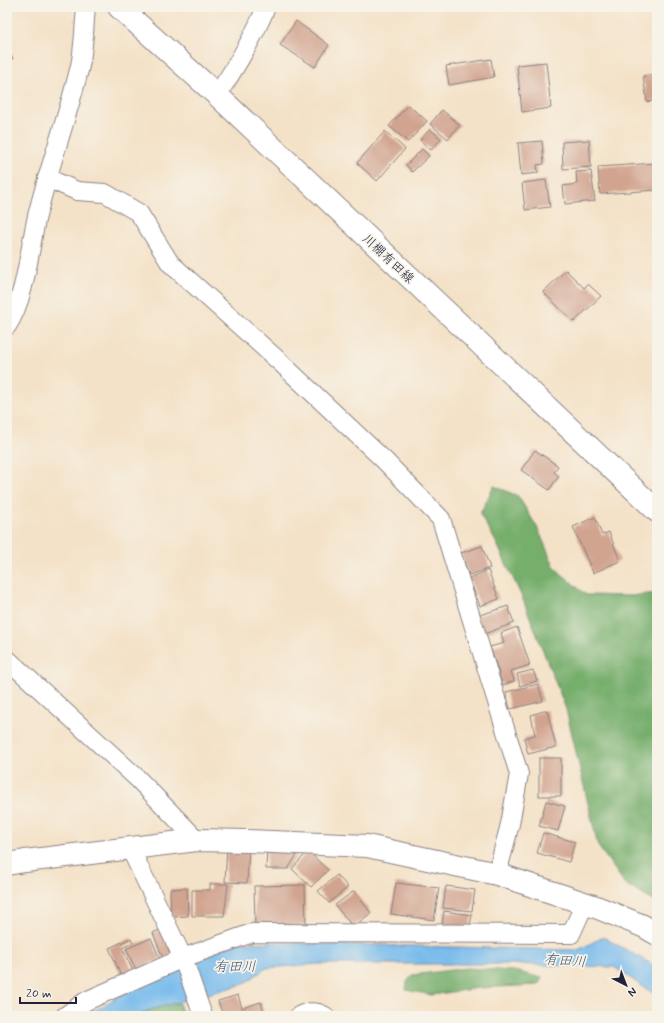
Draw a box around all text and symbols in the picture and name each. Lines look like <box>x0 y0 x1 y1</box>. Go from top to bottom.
street label: 川棚有田線 <box>358 231 418 288</box>
water label: 有田川 <box>543 951 587 971</box>
water label: 有田川 <box>214 958 256 976</box>
north arrow <box>606 965 646 1005</box>
scale bar <box>20 979 76 1005</box>
text: N <box>625 984 639 999</box>
text: 20 m <box>26 986 52 1002</box>

